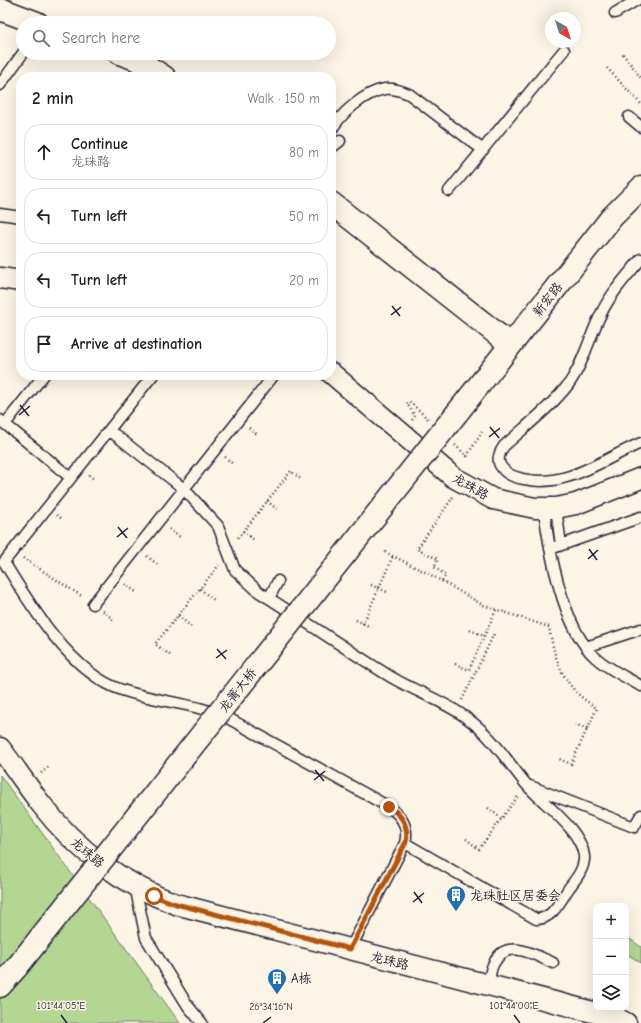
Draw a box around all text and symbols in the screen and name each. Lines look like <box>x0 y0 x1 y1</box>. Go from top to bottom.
north arrow <box>545 12 581 48</box>
search box <box>16 16 336 60</box>
icon: search <box>30 27 52 49</box>
text: Search here <box>62 29 140 47</box>
text: 2 min <box>32 89 73 108</box>
text: Walk · 150 m <box>248 91 320 106</box>
text: Continue <box>71 135 128 153</box>
icon: ahead <box>33 141 55 163</box>
text: 80 m <box>289 145 319 160</box>
text: 龙珠路 <box>71 154 110 169</box>
icon: left <box>33 205 55 227</box>
text: Turn left <box>71 207 127 225</box>
text: 50 m <box>289 209 319 224</box>
icon: left <box>33 269 55 291</box>
text: Turn left <box>71 271 127 289</box>
text: 20 m <box>289 273 319 288</box>
street label: 新宏路 <box>529 279 565 319</box>
icon: arrive <box>33 333 55 355</box>
text: Arrive at destination <box>71 335 202 353</box>
street label: 龙珠路 <box>450 470 491 503</box>
street label: 龙箐大桥 <box>215 665 259 715</box>
route end <box>380 798 398 816</box>
street label: 龙珠路 <box>68 834 107 871</box>
building icon: 龙珠社区居委会 <box>445 884 467 912</box>
route start <box>145 887 163 905</box>
place label: 龙珠社区居委会 <box>470 888 561 903</box>
map controls <box>593 903 629 1011</box>
button: + <box>593 903 629 939</box>
button: − <box>593 939 629 975</box>
street label: 龙珠路 <box>369 948 411 972</box>
building icon: A栋 <box>266 967 288 995</box>
place label: A栋 <box>291 971 312 986</box>
button: layers <box>593 975 629 1011</box>
text: 101°44'05"E <box>37 1000 85 1012</box>
text: 101°44'00"E <box>489 1000 539 1012</box>
text: 26°34'16"N <box>249 1001 293 1013</box>

